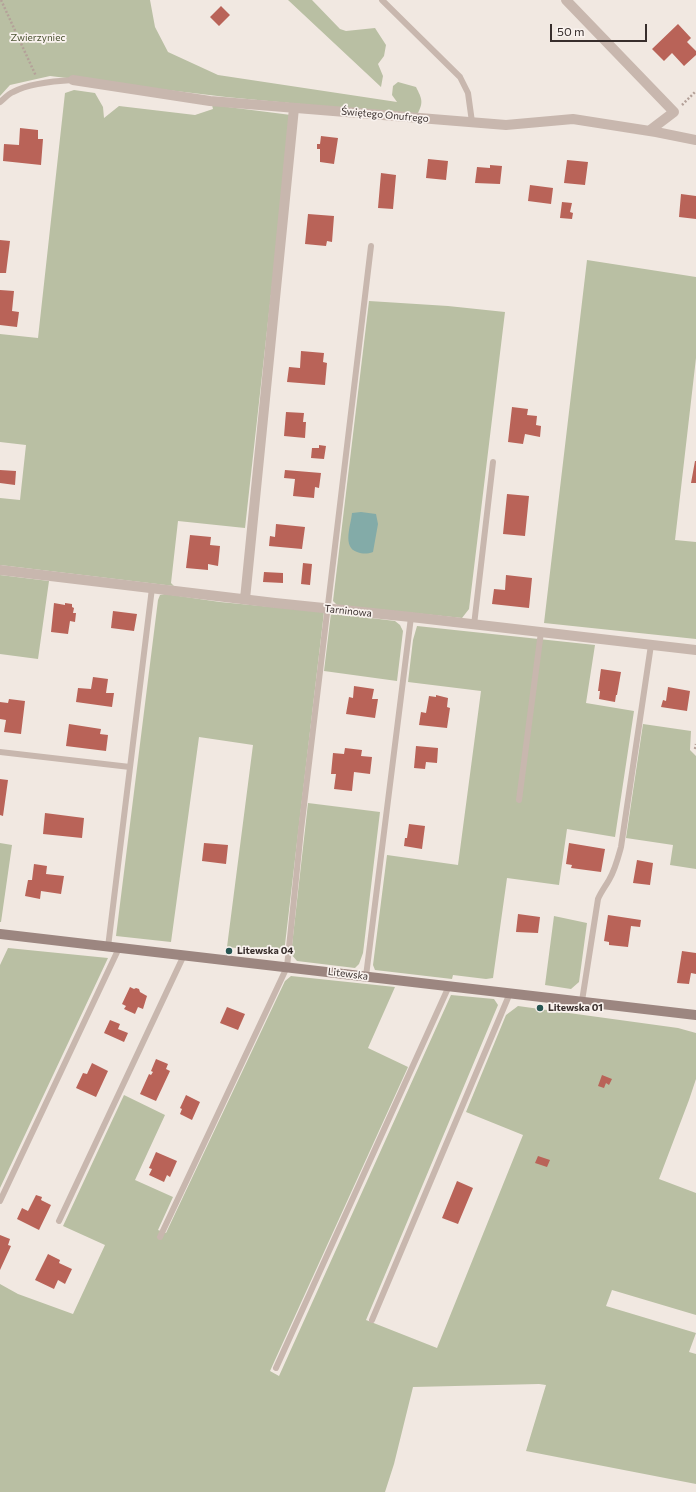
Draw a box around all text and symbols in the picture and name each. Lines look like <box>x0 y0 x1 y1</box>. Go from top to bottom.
scale bar <box>552 16 649 42</box>
text: 50 m <box>557 24 585 38</box>
park label: Zwierzyniec <box>11 32 65 44</box>
street label: Świętego Onufrego <box>341 105 429 125</box>
street label: Tarninowa <box>324 603 372 619</box>
place label: Litewska 04 <box>237 945 293 957</box>
marker: Litewska 04 <box>224 946 234 956</box>
street label: Litewska <box>327 966 369 982</box>
place label: Litewska 01 <box>548 1002 603 1014</box>
marker: Litewska 01 <box>535 1003 545 1013</box>

